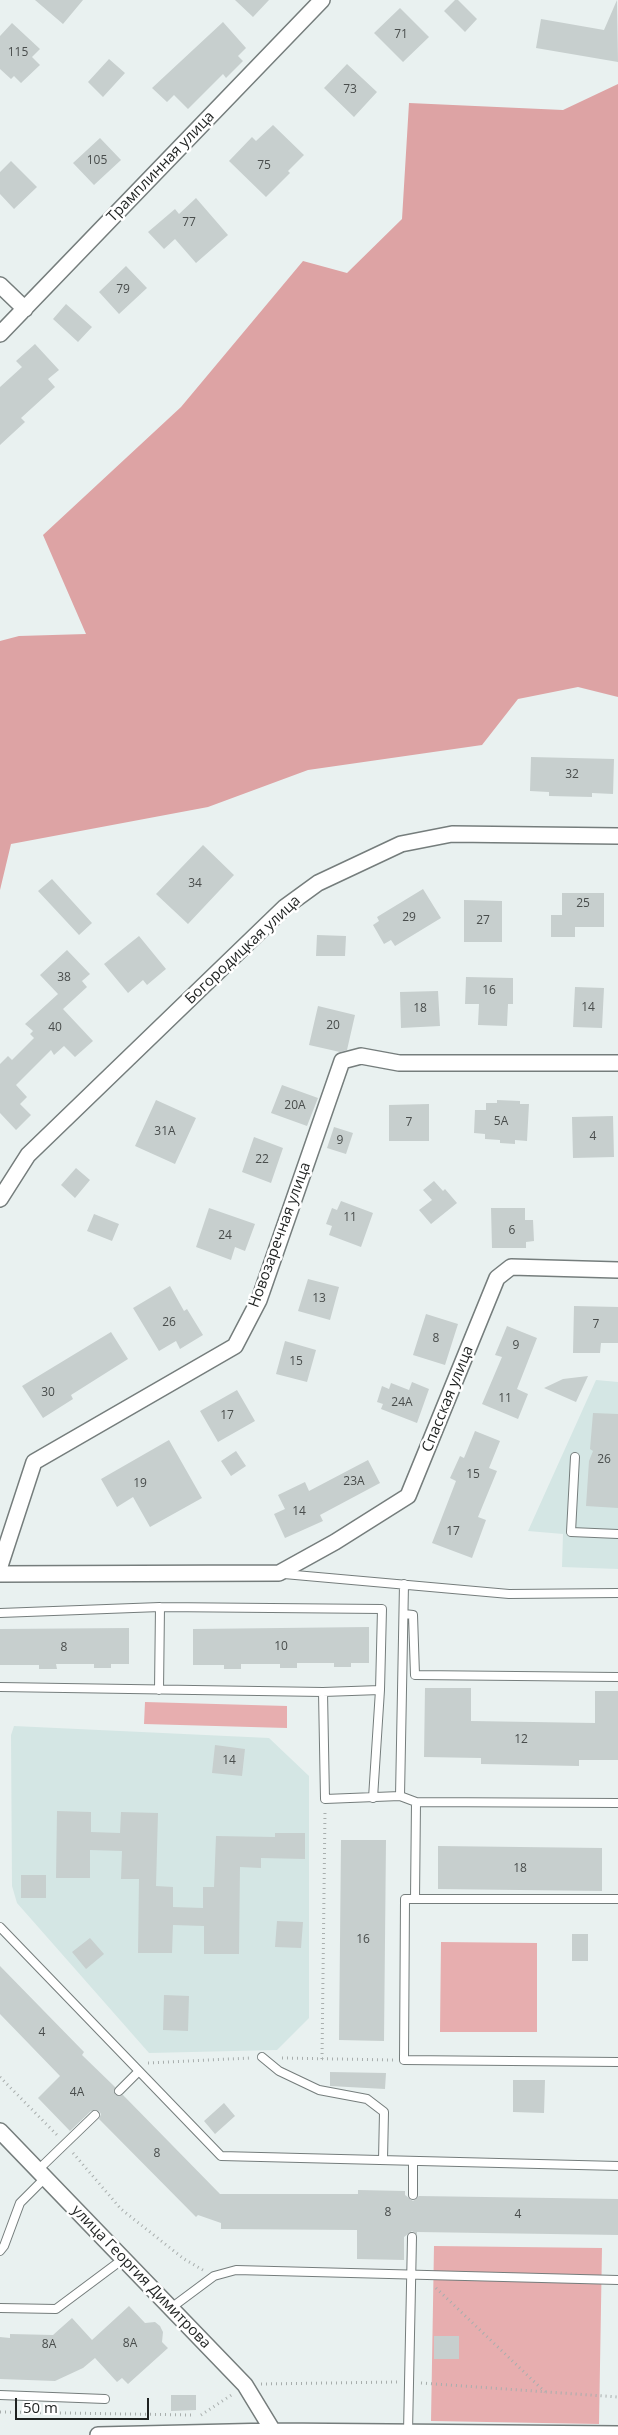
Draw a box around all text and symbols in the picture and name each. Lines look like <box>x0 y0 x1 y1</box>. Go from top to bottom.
house number: 71 <box>394 28 408 42</box>
house number: 115 <box>8 46 28 60</box>
house number: 73 <box>343 83 357 97</box>
street label: Трамплинная улица <box>103 108 219 226</box>
house number: 105 <box>87 154 107 168</box>
house number: 75 <box>257 159 271 173</box>
house number: 77 <box>182 216 196 230</box>
house number: 79 <box>116 283 130 297</box>
house number: 32 <box>565 768 579 782</box>
house number: 34 <box>188 877 202 891</box>
street label: Богородицкая улица <box>182 892 304 1008</box>
house number: 25 <box>576 897 590 911</box>
house number: 29 <box>402 911 416 925</box>
house number: 27 <box>476 914 490 928</box>
house number: 38 <box>57 971 71 985</box>
house number: 16 <box>482 984 496 998</box>
house number: 14 <box>581 1001 595 1015</box>
house number: 18 <box>413 1002 427 1016</box>
house number: 20 <box>326 1019 340 1033</box>
house number: 40 <box>48 1021 62 1035</box>
house number: 20А <box>284 1099 306 1113</box>
house number: 5А <box>494 1115 508 1129</box>
house number: 7 <box>406 1116 412 1130</box>
house number: 31А <box>154 1125 176 1139</box>
house number: 4 <box>590 1130 596 1144</box>
house number: 9 <box>337 1134 343 1148</box>
house number: 22 <box>255 1153 269 1167</box>
street label: Новозаречная улица <box>245 1160 315 1310</box>
house number: 11 <box>343 1211 357 1225</box>
house number: 6 <box>509 1224 515 1238</box>
house number: 24 <box>218 1229 232 1243</box>
house number: 13 <box>312 1292 326 1306</box>
house number: 26 <box>162 1316 176 1330</box>
house number: 7 <box>593 1318 599 1332</box>
house number: 8 <box>433 1332 439 1346</box>
house number: 9 <box>513 1339 519 1353</box>
street label: Спасская улица <box>418 1343 478 1455</box>
house number: 15 <box>289 1355 303 1369</box>
house number: 30 <box>41 1386 55 1400</box>
house number: 11 <box>498 1392 512 1406</box>
house number: 24А <box>391 1396 413 1410</box>
house number: 17 <box>220 1409 234 1423</box>
house number: 26 <box>597 1453 611 1467</box>
house number: 15 <box>466 1468 480 1482</box>
house number: 23А <box>343 1475 365 1489</box>
house number: 19 <box>133 1477 147 1491</box>
house number: 14 <box>292 1505 306 1519</box>
house number: 17 <box>446 1525 460 1539</box>
house number: 10 <box>274 1640 288 1654</box>
house number: 8 <box>61 1641 67 1655</box>
house number: 12 <box>514 1733 528 1747</box>
house number: 14 <box>222 1754 236 1768</box>
house number: 18 <box>513 1862 527 1876</box>
house number: 16 <box>356 1933 370 1947</box>
house number: 4 <box>39 2026 45 2040</box>
house number: 4А <box>70 2086 84 2100</box>
house number: 8 <box>154 2147 160 2161</box>
street label: улица Георгия Димитрова <box>68 2202 214 2352</box>
house number: 8 <box>385 2206 391 2220</box>
house number: 4 <box>515 2208 521 2222</box>
house number: 8А <box>123 2337 137 2351</box>
house number: 8А <box>42 2338 56 2352</box>
scale bar <box>18 2388 151 2420</box>
text: 50 m <box>23 2397 58 2417</box>

